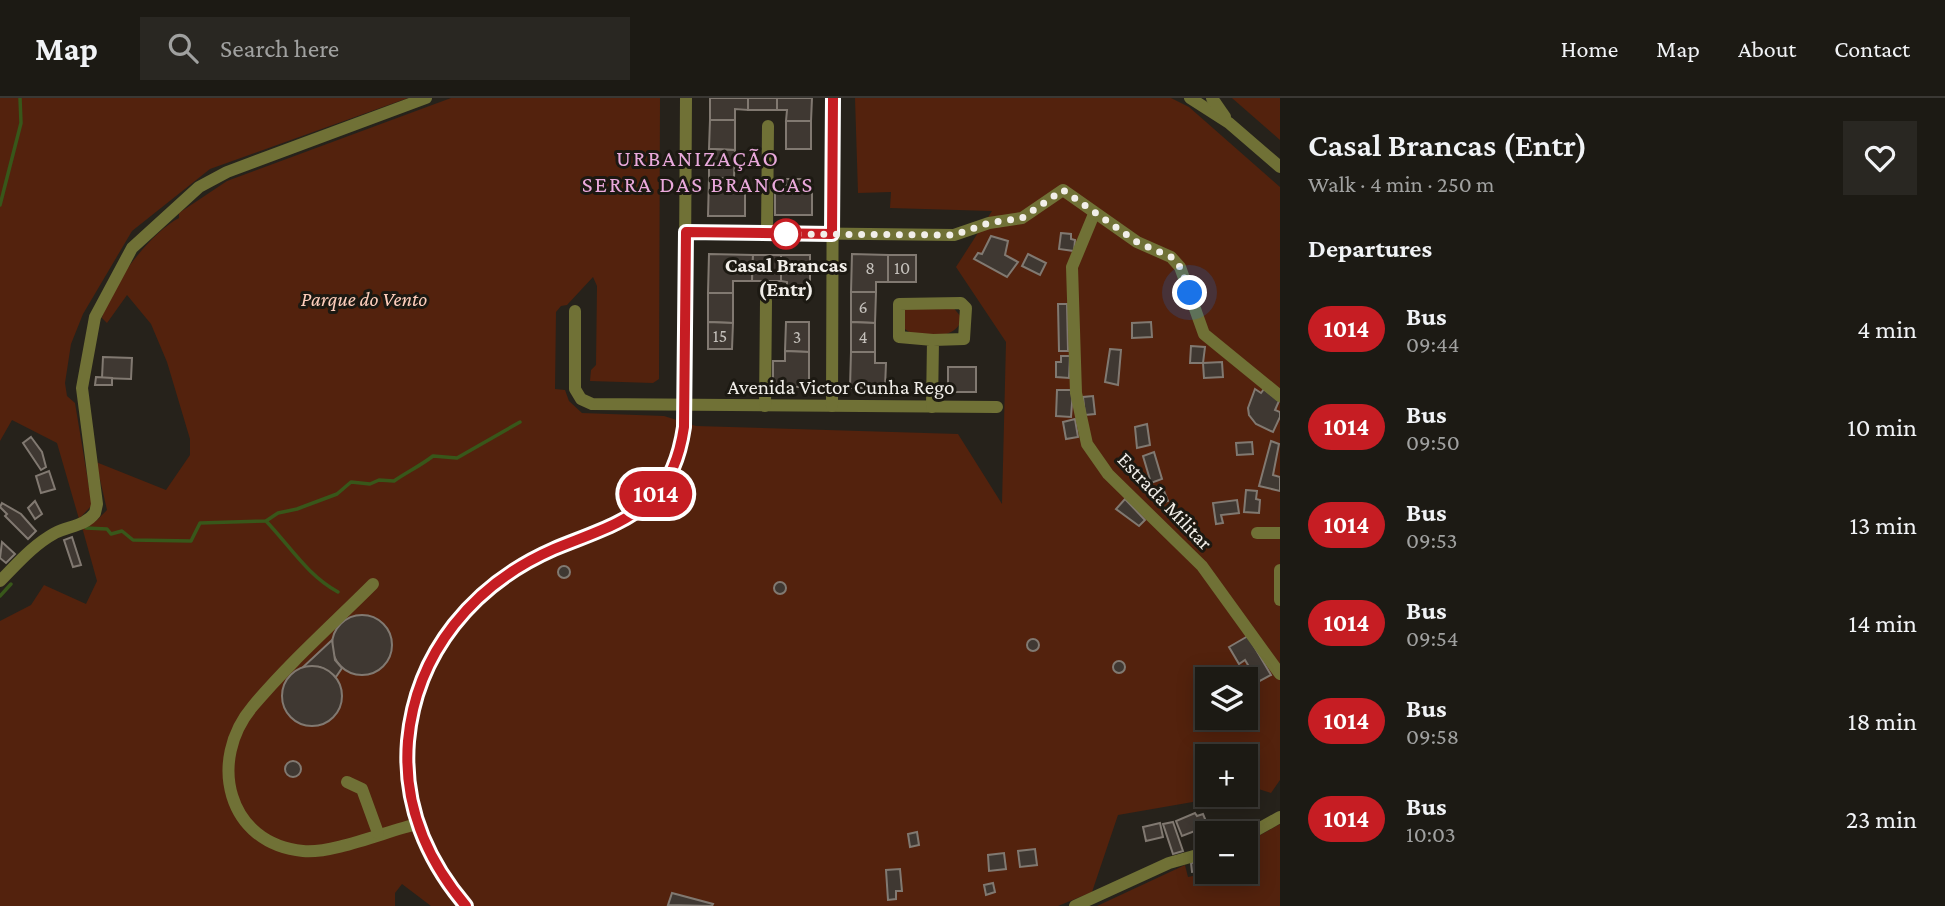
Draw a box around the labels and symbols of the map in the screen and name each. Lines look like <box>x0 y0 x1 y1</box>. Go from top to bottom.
district label: URBANIZAÇÃO SERRA DAS BRANCAS <box>582 145 814 197</box>
marker: Casal Brancas (Entr) <box>771 219 801 249</box>
place label: Casal Brancas (Entr) <box>725 253 848 301</box>
house number: 8 <box>865 258 875 278</box>
house number: 10 <box>894 258 910 278</box>
your location <box>1172 275 1207 310</box>
park label: Parque do Vento <box>301 287 427 311</box>
house number: 6 <box>858 297 868 317</box>
house number: 15 <box>713 326 727 346</box>
house number: 3 <box>793 327 801 347</box>
house number: 4 <box>858 327 868 347</box>
street label: Avenida Victor Cunha Rego <box>728 375 954 399</box>
street label: Estrada Militar <box>1113 447 1218 555</box>
line badge: 1014 <box>607 471 705 517</box>

